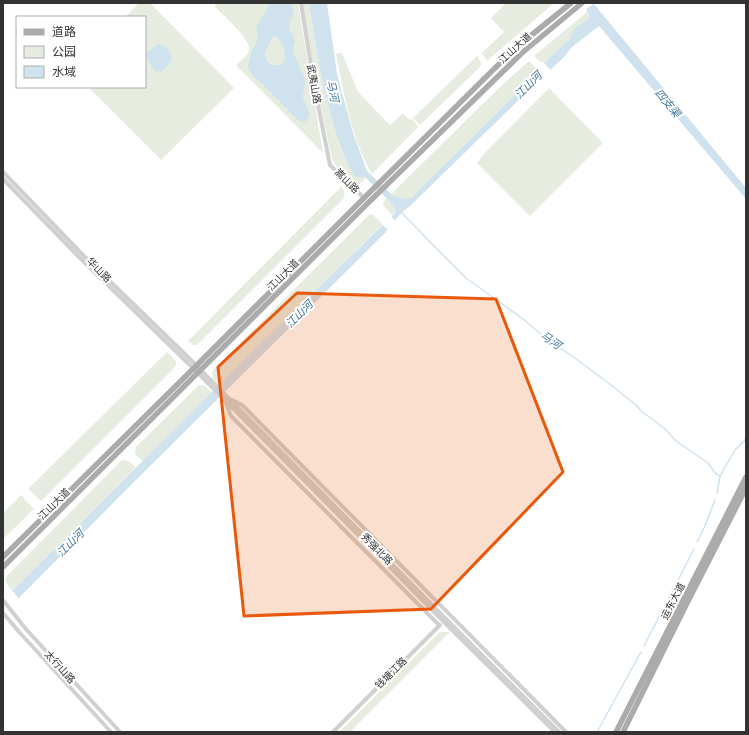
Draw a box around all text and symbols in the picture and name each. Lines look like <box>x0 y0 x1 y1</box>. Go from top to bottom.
legend <box>16 16 146 88</box>
text: 道路 <box>52 25 76 39</box>
street label: 江山大道 <box>496 31 534 65</box>
text: 公园 <box>52 45 76 59</box>
street label: 武夷山路 <box>305 63 323 105</box>
text: 水域 <box>52 65 76 79</box>
water label: 江山河 <box>512 68 545 101</box>
water label: 马河 <box>325 79 342 105</box>
water label: 四支渠 <box>653 87 684 121</box>
street label: 嵩山路 <box>333 167 361 195</box>
street label: 华山路 <box>85 256 113 284</box>
street label: 江山大道 <box>265 257 301 293</box>
water label: 江山河 <box>283 297 316 330</box>
water label: 马河 <box>539 329 565 352</box>
street label: 江山大道 <box>36 486 72 522</box>
water label: 江山河 <box>54 526 87 559</box>
street label: 秀强北路 <box>359 531 395 567</box>
street label: 运东大道 <box>659 581 687 621</box>
street label: 太行山路 <box>43 648 77 686</box>
street label: 钱塘江路 <box>373 655 409 691</box>

